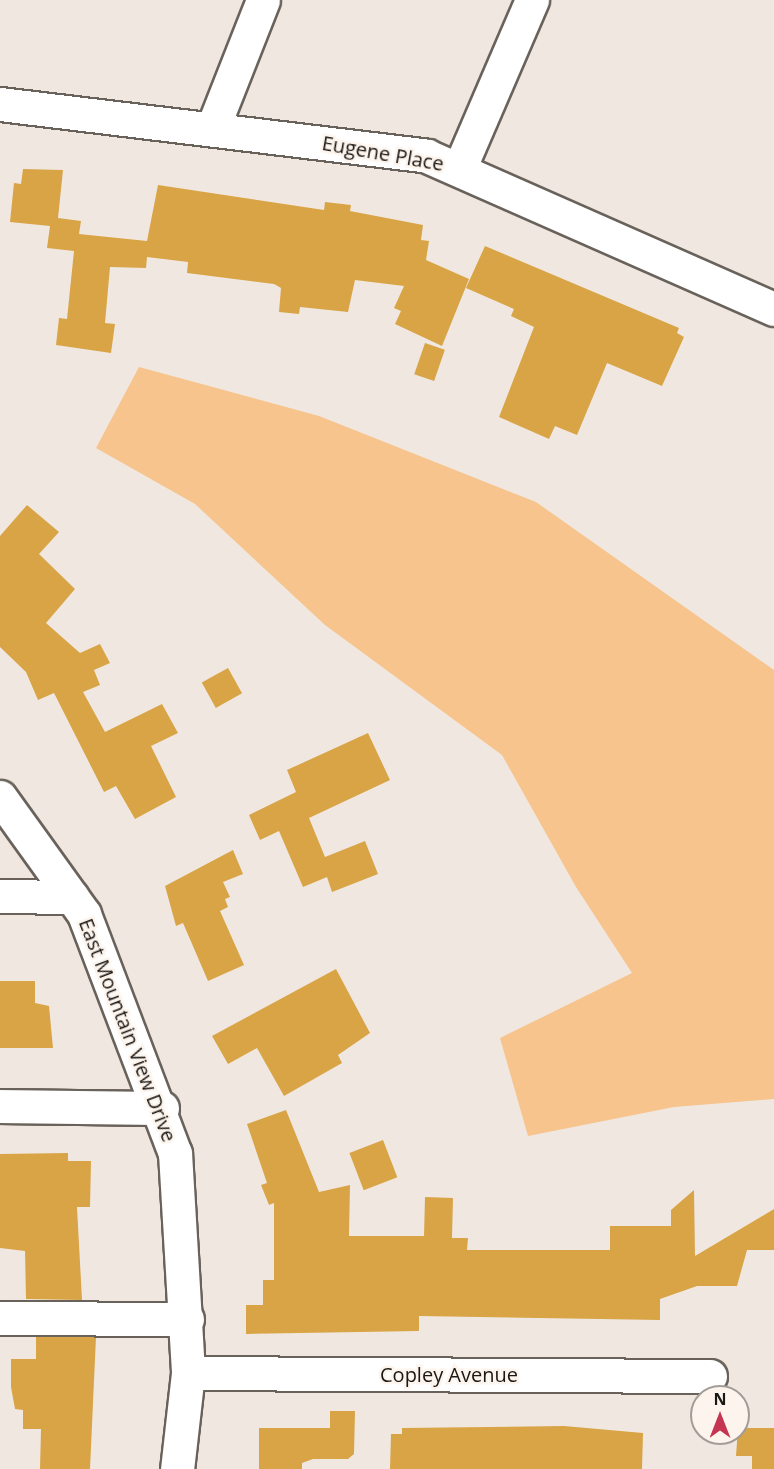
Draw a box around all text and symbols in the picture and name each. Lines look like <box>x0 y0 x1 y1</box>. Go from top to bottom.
street label: Eugene Place <box>320 130 446 176</box>
street label: East Mountain View Drive <box>74 915 182 1145</box>
street label: Copley Avenue <box>380 1362 518 1386</box>
north arrow <box>690 1385 750 1445</box>
text: N <box>713 1388 727 1410</box>

